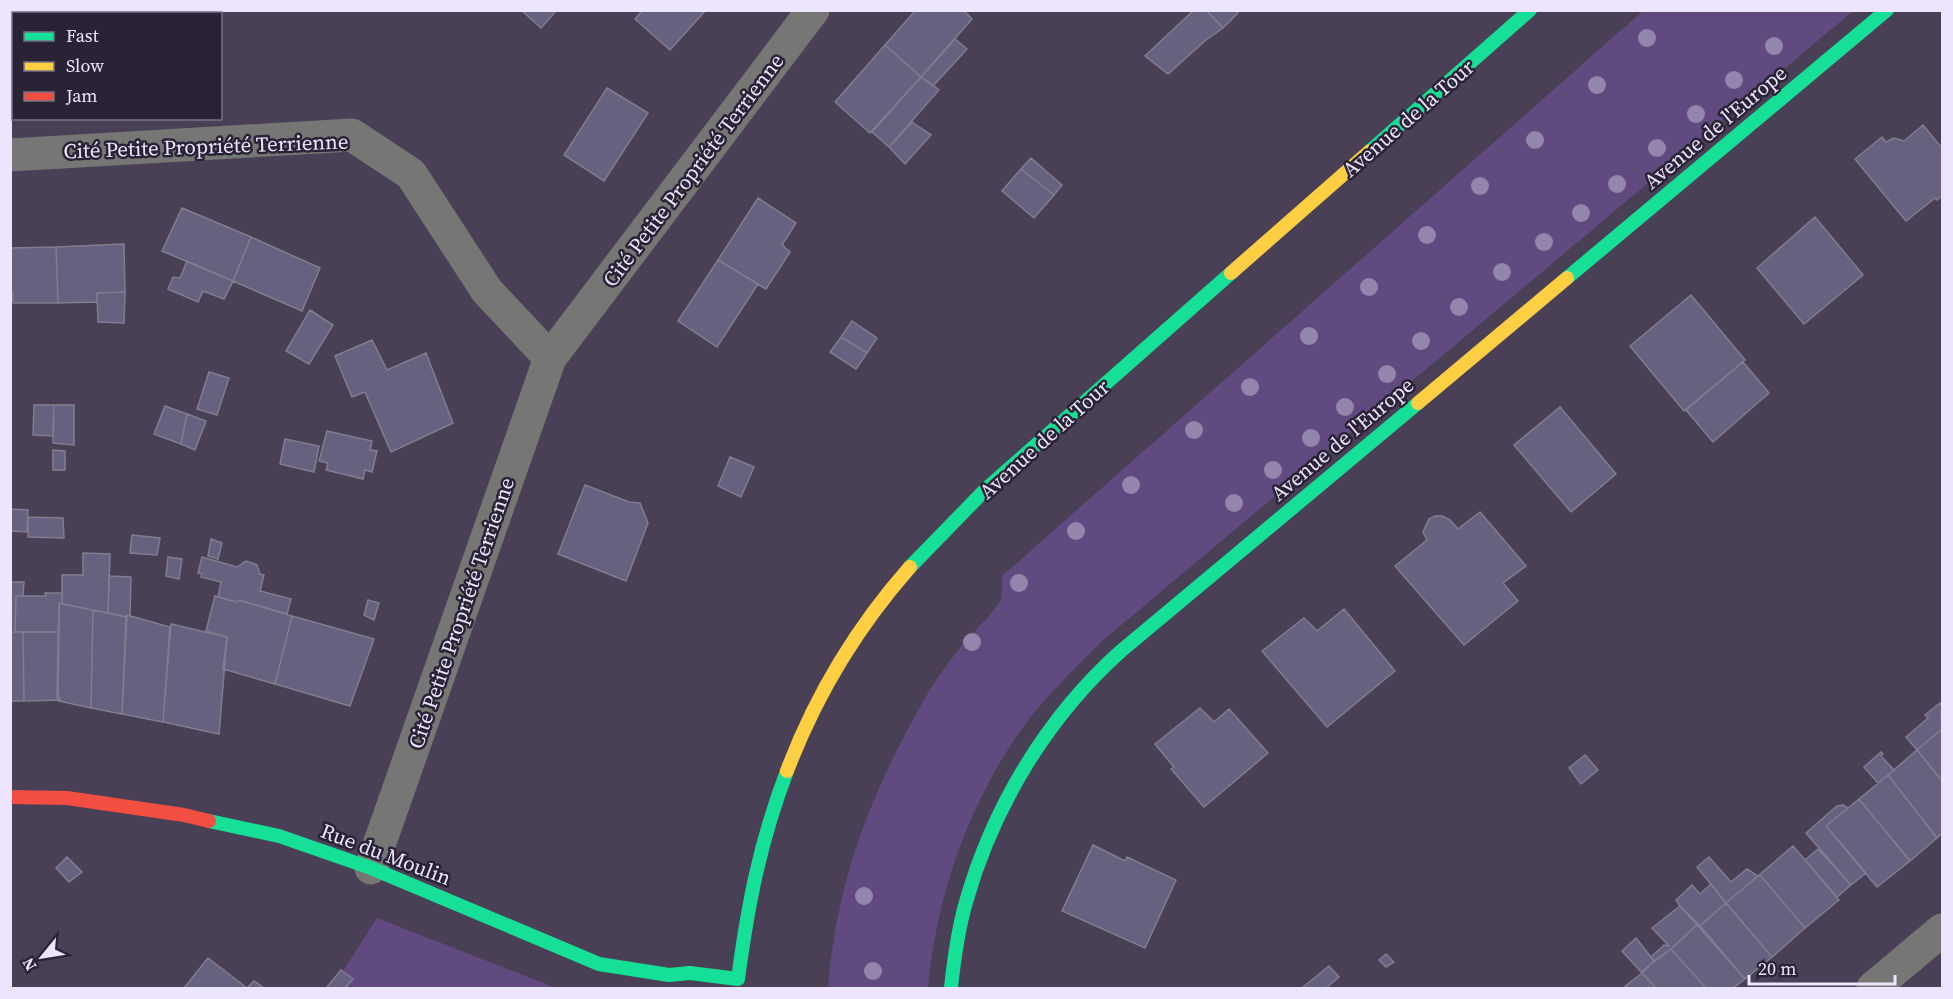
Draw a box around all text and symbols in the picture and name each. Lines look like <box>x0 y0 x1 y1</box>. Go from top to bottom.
legend <box>12 12 222 120</box>
text: Fast <box>66 23 99 48</box>
street label: Cité Petite Propriété Terrienne <box>596 47 790 293</box>
street label: Avenue de la Tour <box>1336 52 1480 183</box>
text: Slow <box>66 53 104 78</box>
street label: Avenue de l'Europe <box>1637 58 1793 196</box>
text: Jam <box>65 83 98 108</box>
street label: Cité Petite Propriété Terrienne <box>63 127 349 165</box>
street label: Avenue de l'Europe <box>1264 370 1420 508</box>
street label: Avenue de la Tour <box>973 373 1116 505</box>
street label: Cité Petite Propriété Terrienne <box>401 473 521 753</box>
street label: Rue du Moulin <box>317 816 456 892</box>
north arrow <box>12 927 72 987</box>
scale bar <box>1749 948 1894 986</box>
text: N <box>16 954 41 975</box>
text: 20 m <box>1758 956 1796 981</box>

